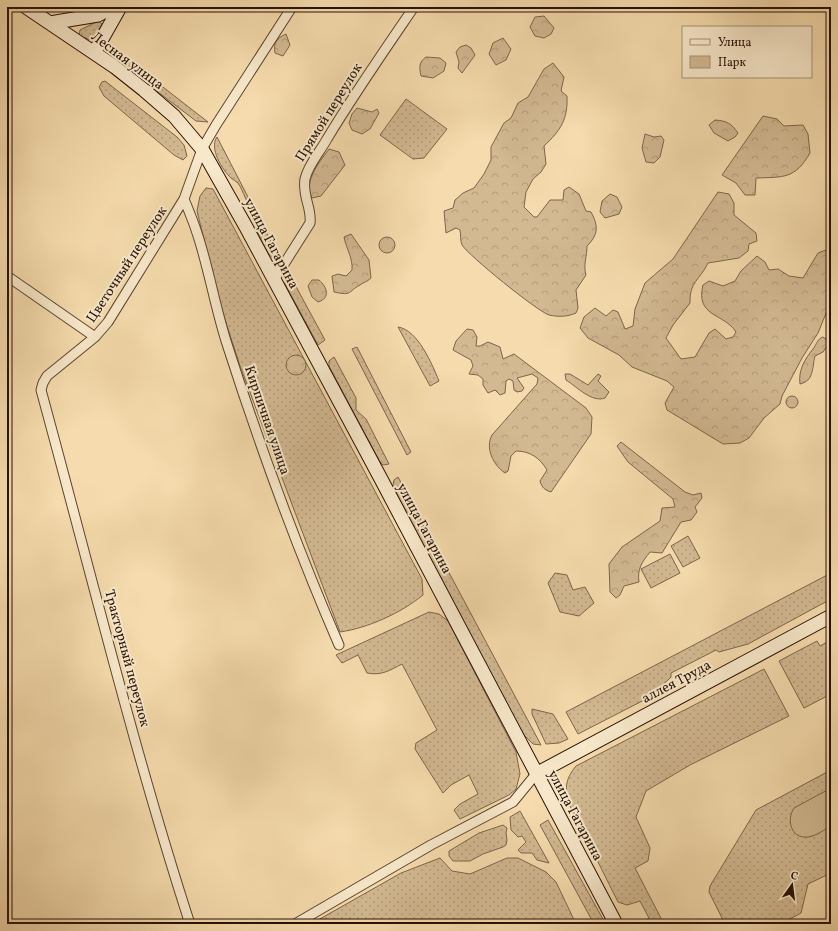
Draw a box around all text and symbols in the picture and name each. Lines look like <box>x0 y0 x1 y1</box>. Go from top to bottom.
legend <box>682 26 812 78</box>
street label: Лесная улица <box>87 28 167 95</box>
text: Улица <box>718 35 751 51</box>
text: Парк <box>718 55 746 71</box>
street label: Прямой переулок <box>291 59 368 166</box>
street label: улица Гагарина <box>239 195 303 293</box>
street label: Цветочный переулок <box>82 202 172 327</box>
street label: Кирпичная улица <box>239 363 294 478</box>
street label: улица Гагарина <box>392 480 456 578</box>
street label: Тракторный переулок <box>99 588 154 730</box>
street label: аллея Труда <box>639 656 715 709</box>
street label: улица Гагарина <box>543 767 607 865</box>
north arrow <box>772 865 812 905</box>
text: С <box>789 869 799 885</box>

